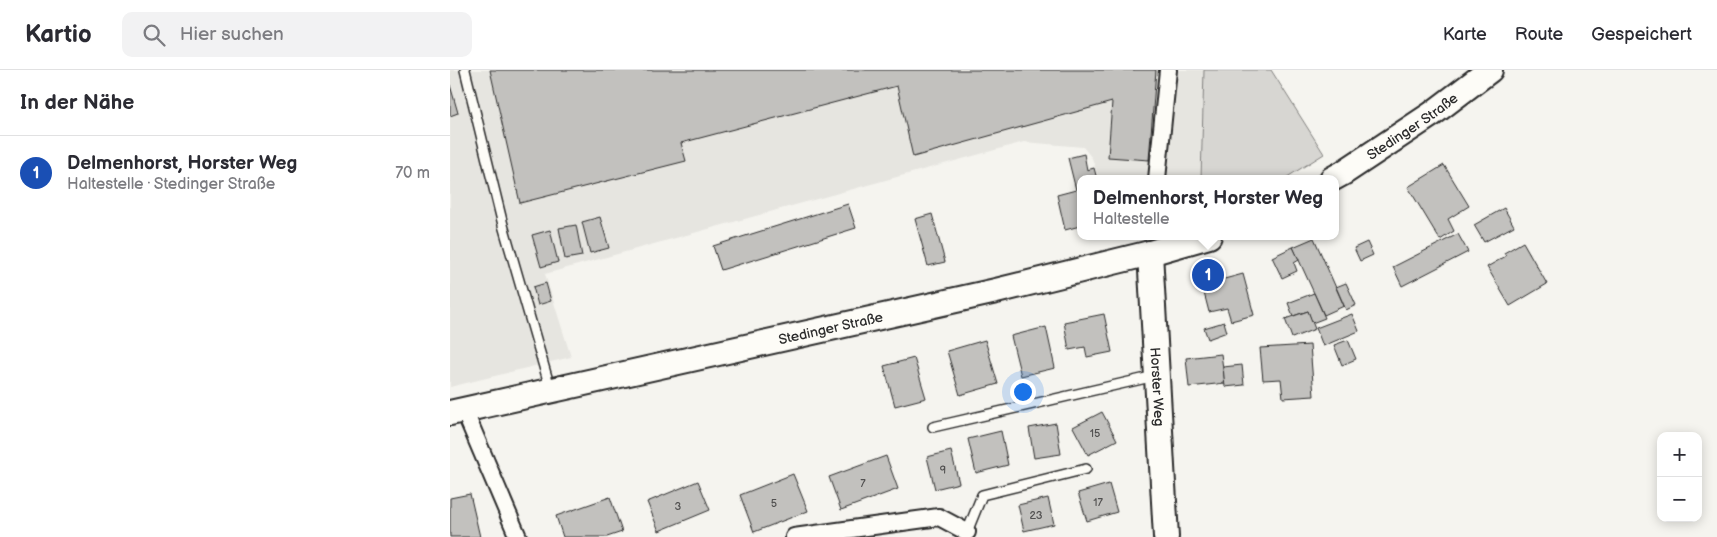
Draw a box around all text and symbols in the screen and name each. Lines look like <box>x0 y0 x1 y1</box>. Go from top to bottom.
search box <box>122 12 472 57</box>
text: Kartio <box>25 20 92 49</box>
icon: search <box>140 21 168 49</box>
text: Hier suchen <box>180 23 284 46</box>
text: Karte <box>1443 24 1487 45</box>
text: Route <box>1515 24 1563 45</box>
text: Gespeichert <box>1591 24 1692 45</box>
text: In der Nähe <box>20 90 134 115</box>
street label: Stedinger Straße <box>1364 90 1461 164</box>
text: Delmenhorst, Horster Weg <box>67 152 297 175</box>
text: 1 <box>33 164 39 183</box>
text: 70 m <box>395 164 430 183</box>
text: Haltestelle · Stedinger Straße <box>67 175 275 194</box>
popup <box>1077 175 1339 240</box>
text: Delmenhorst, Horster Weg <box>1093 187 1323 210</box>
text: Haltestelle <box>1093 210 1169 229</box>
pin: 1 <box>1192 256 1224 294</box>
street label: Stedinger Straße <box>777 309 885 348</box>
street label: Horster Weg <box>1146 347 1168 427</box>
your location <box>1010 379 1036 405</box>
house number: 15 <box>1090 427 1100 440</box>
map controls <box>1657 432 1702 522</box>
button: + <box>1657 432 1702 477</box>
house number: 9 <box>940 464 946 477</box>
house number: 7 <box>860 477 866 490</box>
button: − <box>1657 477 1702 522</box>
house number: 17 <box>1093 496 1103 509</box>
house number: 5 <box>771 497 777 510</box>
house number: 3 <box>675 500 682 513</box>
house number: 23 <box>1029 509 1043 522</box>

